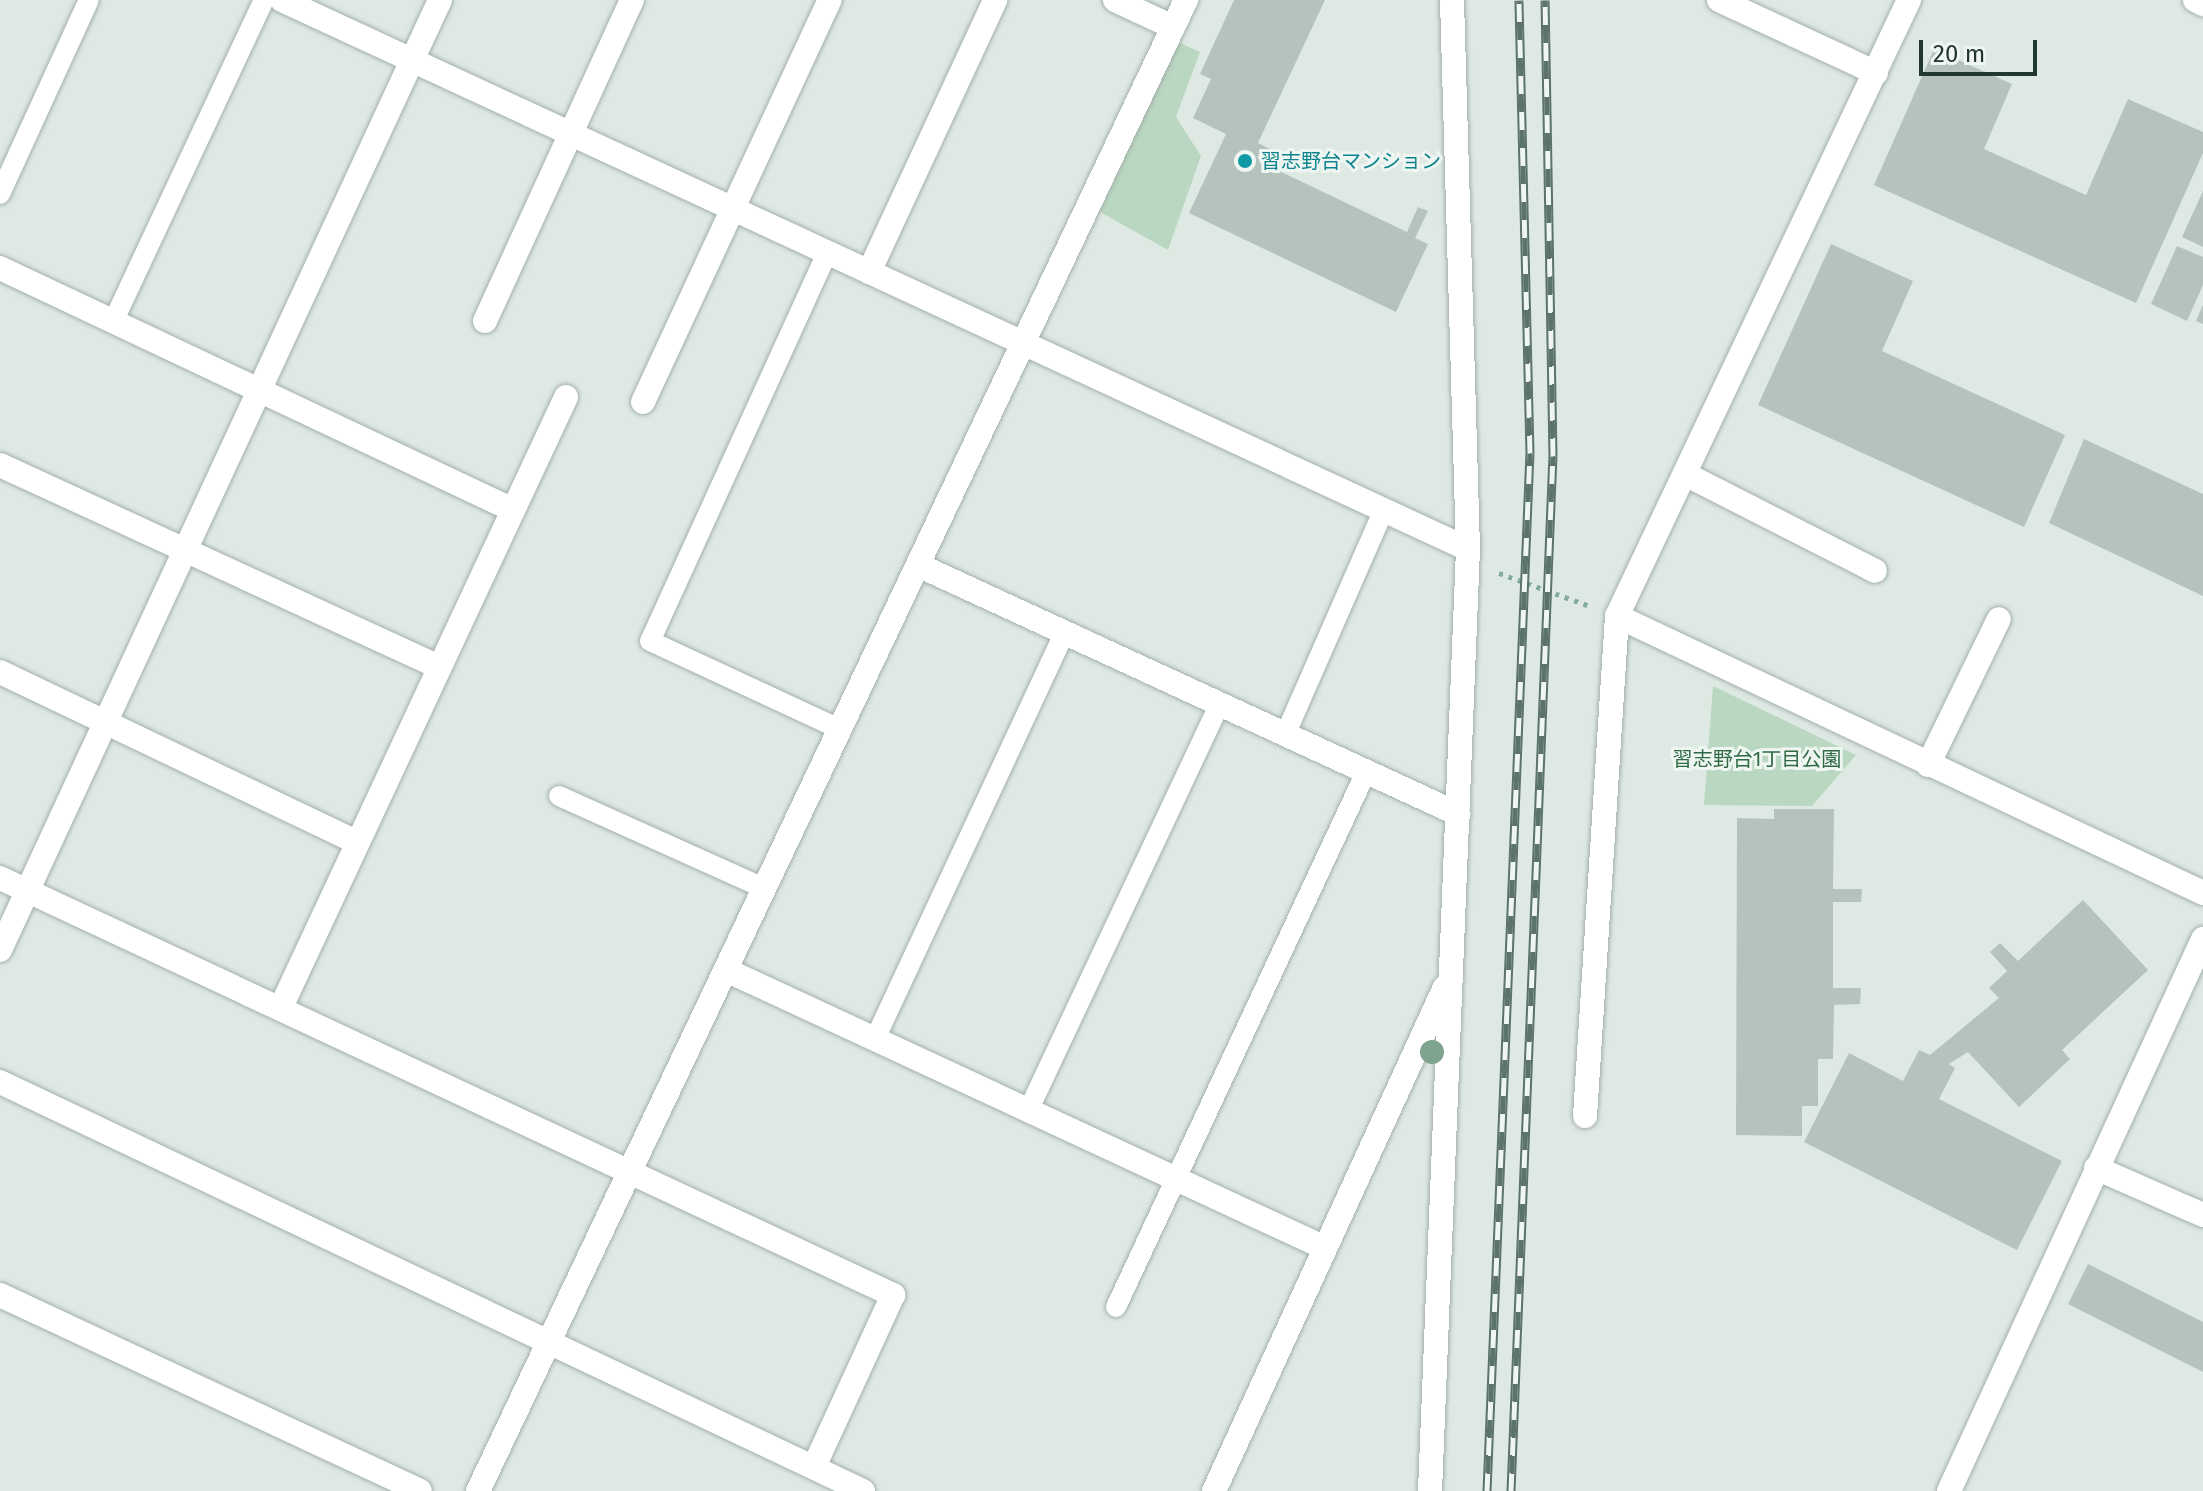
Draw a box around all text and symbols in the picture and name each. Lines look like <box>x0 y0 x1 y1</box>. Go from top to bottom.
scale bar <box>1923 24 2041 74</box>
text: 20 m <box>1933 40 1985 68</box>
place label: 習志野台マンション <box>1261 149 1441 173</box>
marker: 習志野台マンション <box>1236 152 1254 170</box>
park label: 習志野台1丁目公園 <box>1673 747 1841 771</box>

